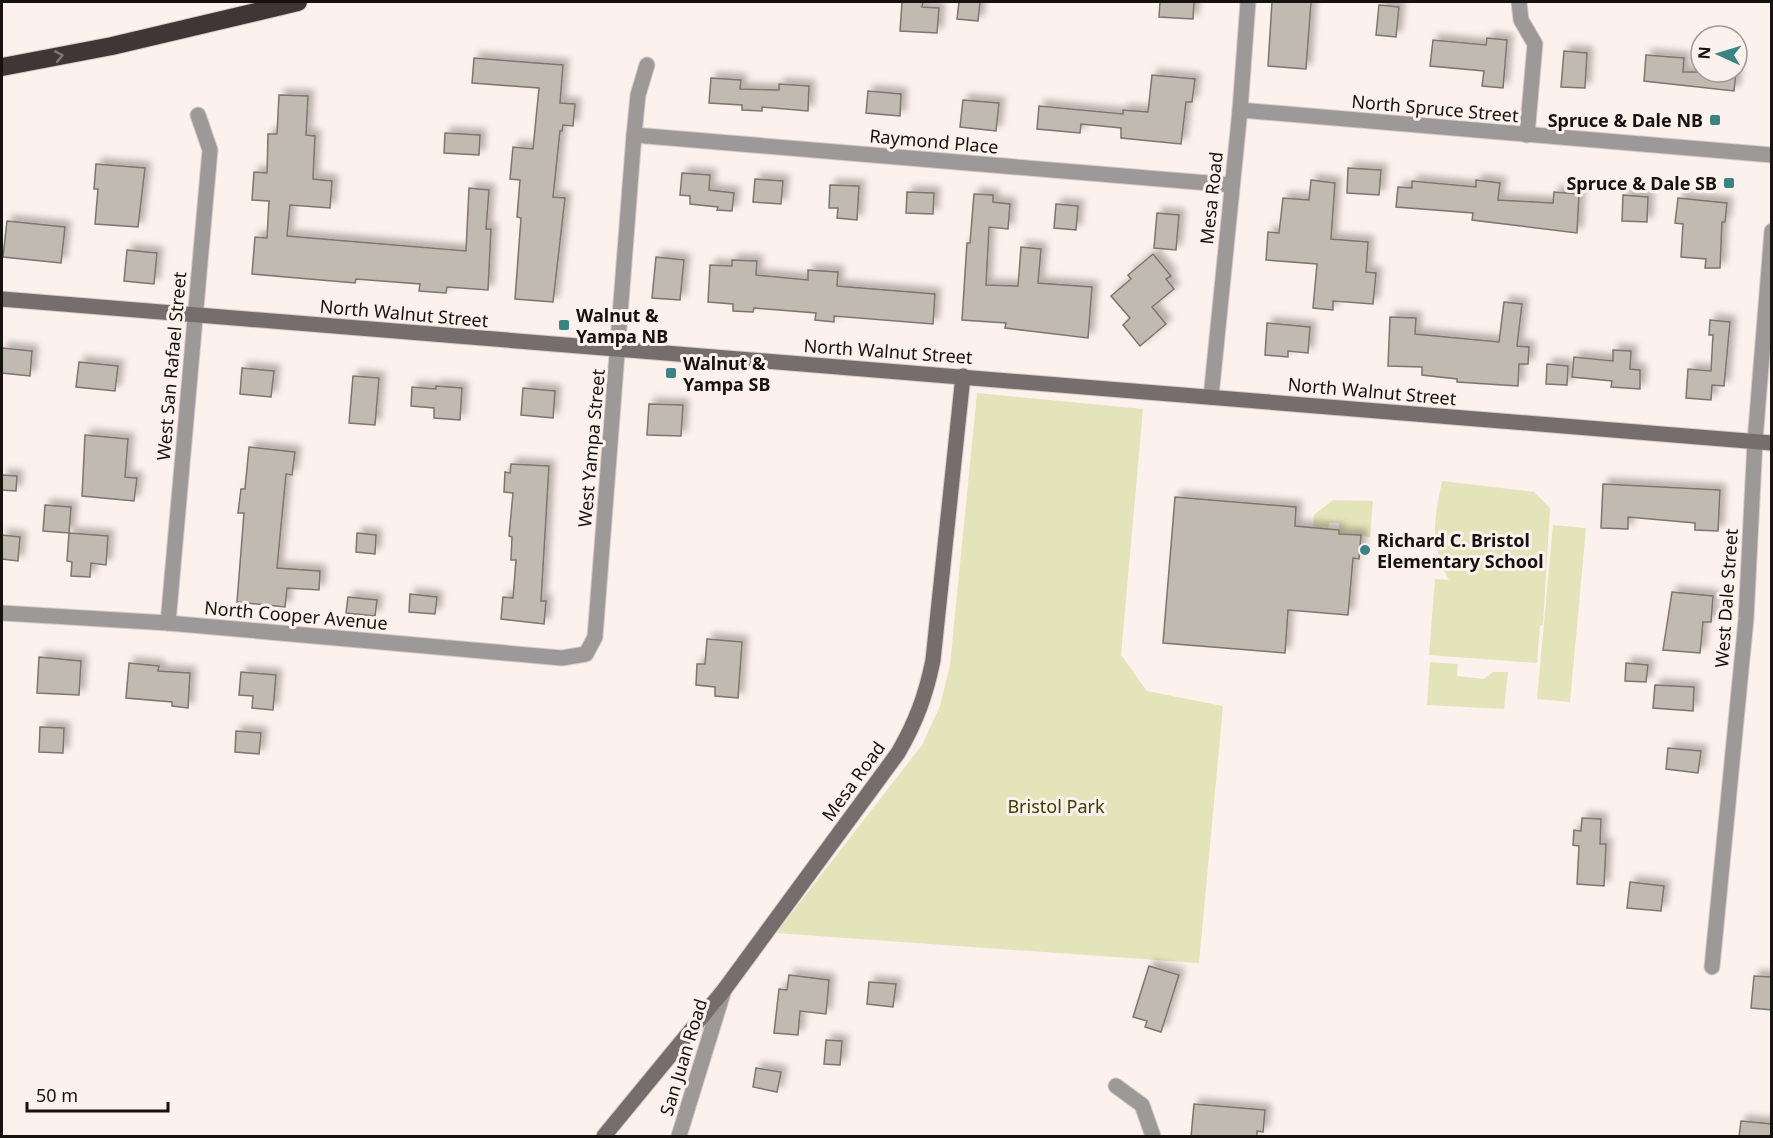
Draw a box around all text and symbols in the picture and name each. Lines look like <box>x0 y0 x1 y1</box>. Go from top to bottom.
north arrow <box>1689 24 1749 84</box>
text: N <box>1693 46 1715 60</box>
one-way arrow <box>54 50 64 63</box>
street label: North Spruce Street <box>1350 89 1520 127</box>
place label: Spruce & Dale NB <box>1548 108 1703 132</box>
marker: Spruce & Dale NB <box>1708 113 1722 127</box>
street label: Raymond Place <box>868 123 1000 159</box>
street label: Mesa Road <box>1194 150 1228 246</box>
place label: Spruce & Dale SB <box>1566 171 1717 195</box>
marker: Spruce & Dale SB <box>1722 176 1736 190</box>
street label: West San Rafael Street <box>151 270 191 461</box>
street label: North Walnut Street <box>319 294 490 332</box>
place label: Walnut & Yampa NB <box>576 303 668 348</box>
marker: Walnut & Yampa NB <box>557 318 571 332</box>
street label: North Walnut Street <box>803 333 974 369</box>
place label: Walnut & Yampa SB <box>683 351 770 396</box>
marker: Walnut & Yampa SB <box>664 366 678 380</box>
street label: West Yampa Street <box>572 367 610 528</box>
street label: North Walnut Street <box>1287 372 1458 410</box>
street label: West Dale Street <box>1709 527 1743 668</box>
place label: Richard C. Bristol Elementary School <box>1377 528 1544 573</box>
marker: Richard C. Bristol Elementary School <box>1358 543 1372 557</box>
street label: North Cooper Avenue <box>203 595 389 635</box>
street label: Mesa Road <box>816 736 890 826</box>
park label: Bristol Park <box>1007 794 1105 818</box>
street label: San Juan Road <box>654 996 712 1118</box>
scale bar <box>27 1075 168 1113</box>
text: 50 m <box>36 1083 78 1107</box>

